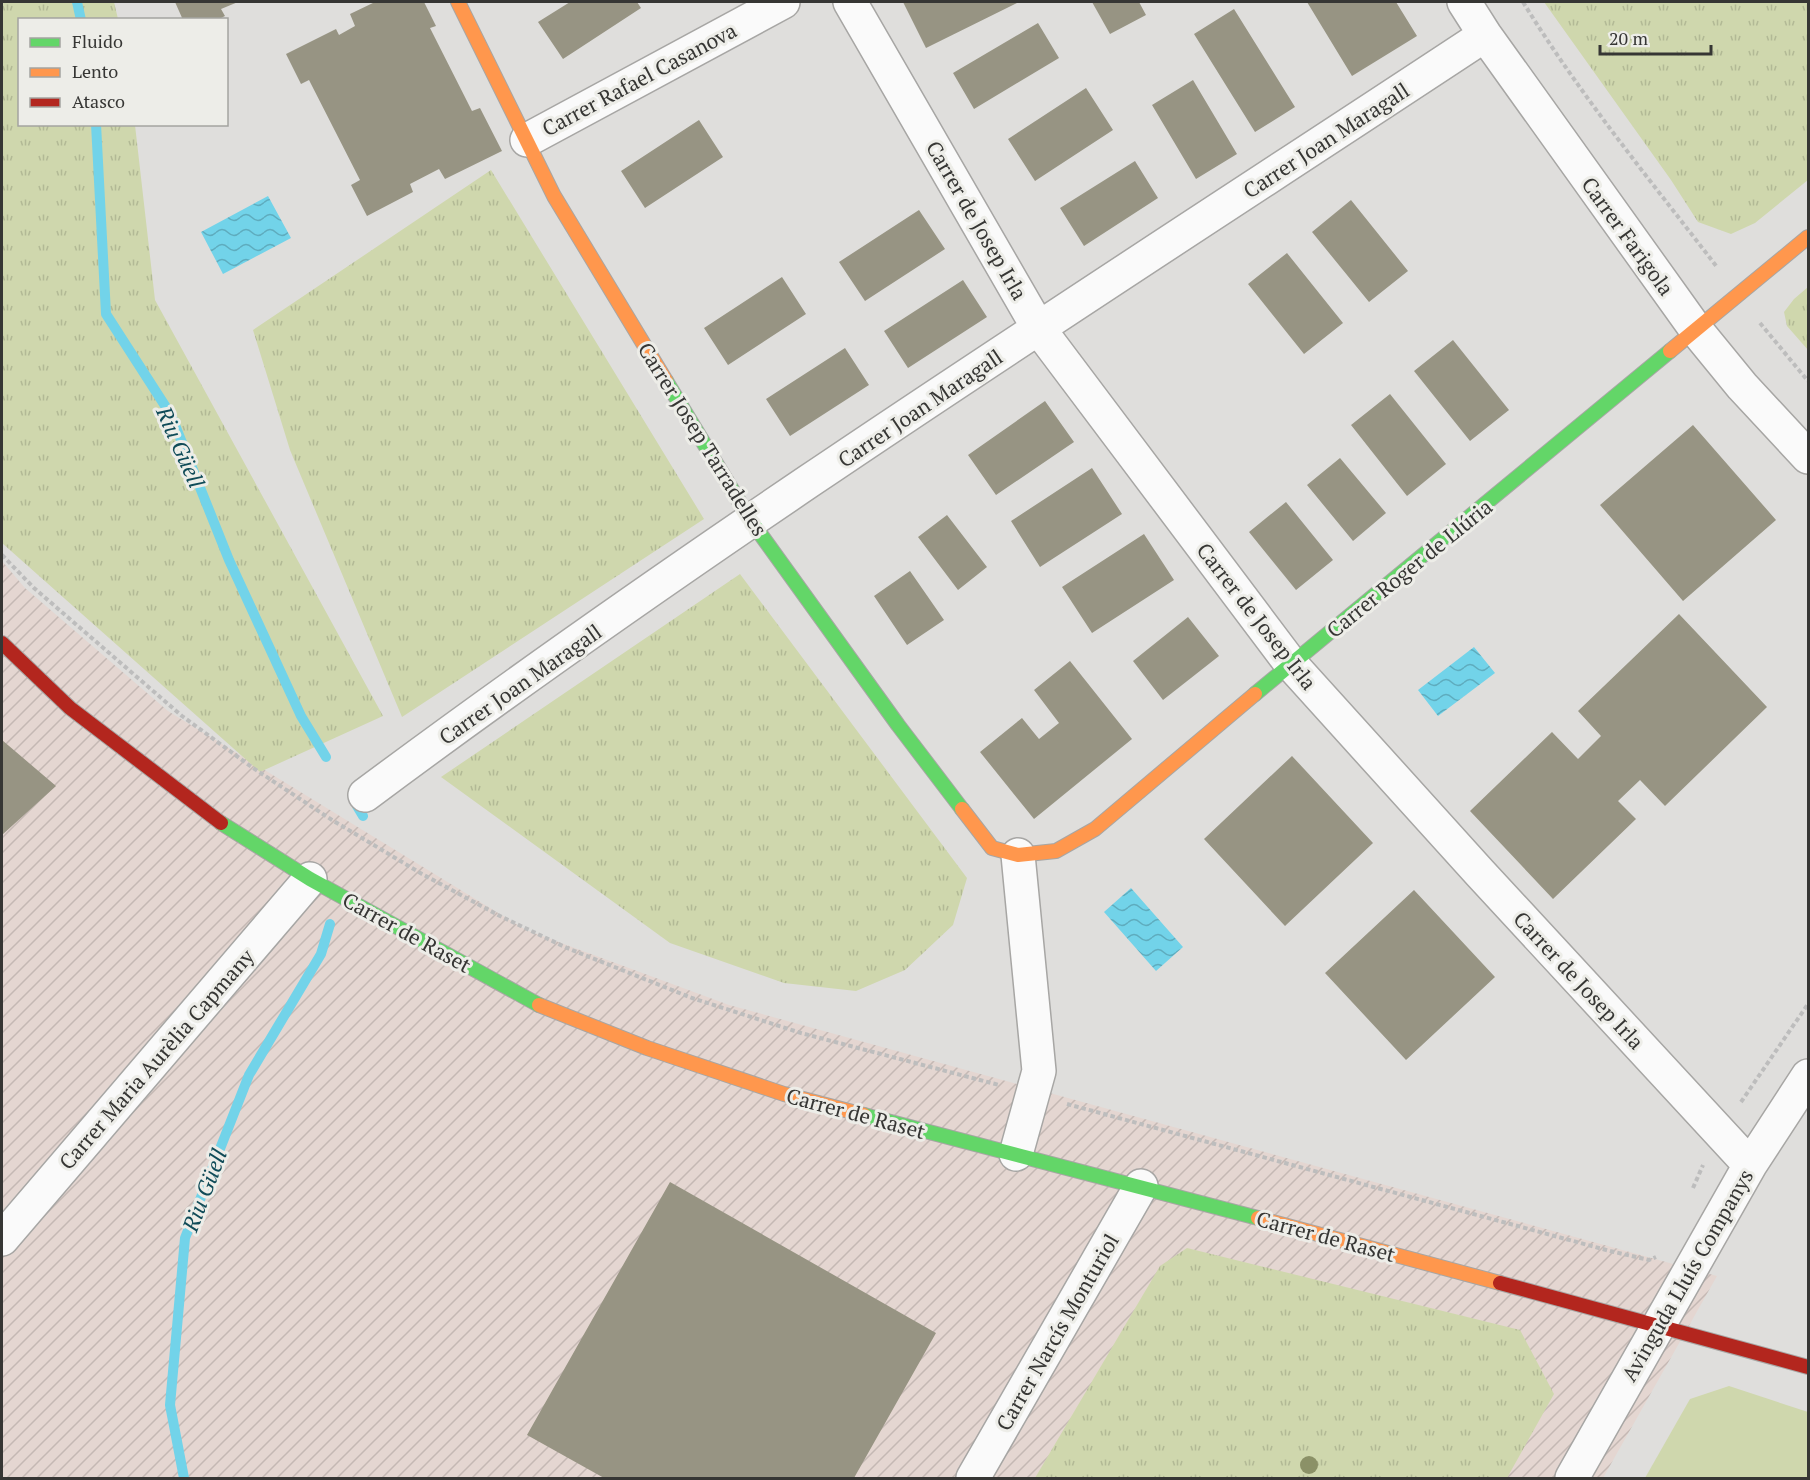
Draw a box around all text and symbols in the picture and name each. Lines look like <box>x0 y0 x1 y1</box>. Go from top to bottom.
street label: Carrer Rafael Casanova <box>537 16 742 142</box>
legend <box>18 18 228 126</box>
scale bar <box>1600 18 1711 56</box>
text: 20 m <box>1609 26 1649 50</box>
text: Fluido <box>72 29 123 53</box>
text: Lento <box>72 59 118 83</box>
street label: Carrer Joan Maragall <box>1238 76 1414 204</box>
text: Atasco <box>72 89 125 113</box>
street label: Carrer de Josep Irla <box>920 135 1034 305</box>
street label: Carrer Farigola <box>1576 171 1681 301</box>
street label: Carrer Josep Tarradelles <box>632 337 774 541</box>
street label: Carrer Joan Maragall <box>832 343 1008 473</box>
water label: Riu Güell <box>150 401 212 492</box>
street label: Carrer Roger de Llúria <box>1320 492 1498 644</box>
street label: Carrer de Josep Irla <box>1191 537 1323 695</box>
street label: Carrer Joan Maragall <box>433 617 607 751</box>
street label: Carrer de Raset <box>338 885 476 979</box>
street label: Carrer de Josep Irla <box>1508 905 1651 1055</box>
street label: Carrer Maria Aurèlia Capmany <box>52 942 260 1175</box>
street label: Carrer de Raset <box>783 1081 929 1145</box>
water label: Riu Güell <box>175 1145 233 1236</box>
street label: Avinguda Lluís Companys <box>1615 1164 1759 1386</box>
street label: Carrer de Raset <box>1253 1204 1399 1268</box>
street label: Carrer Narcís Monturiol <box>989 1229 1125 1435</box>

